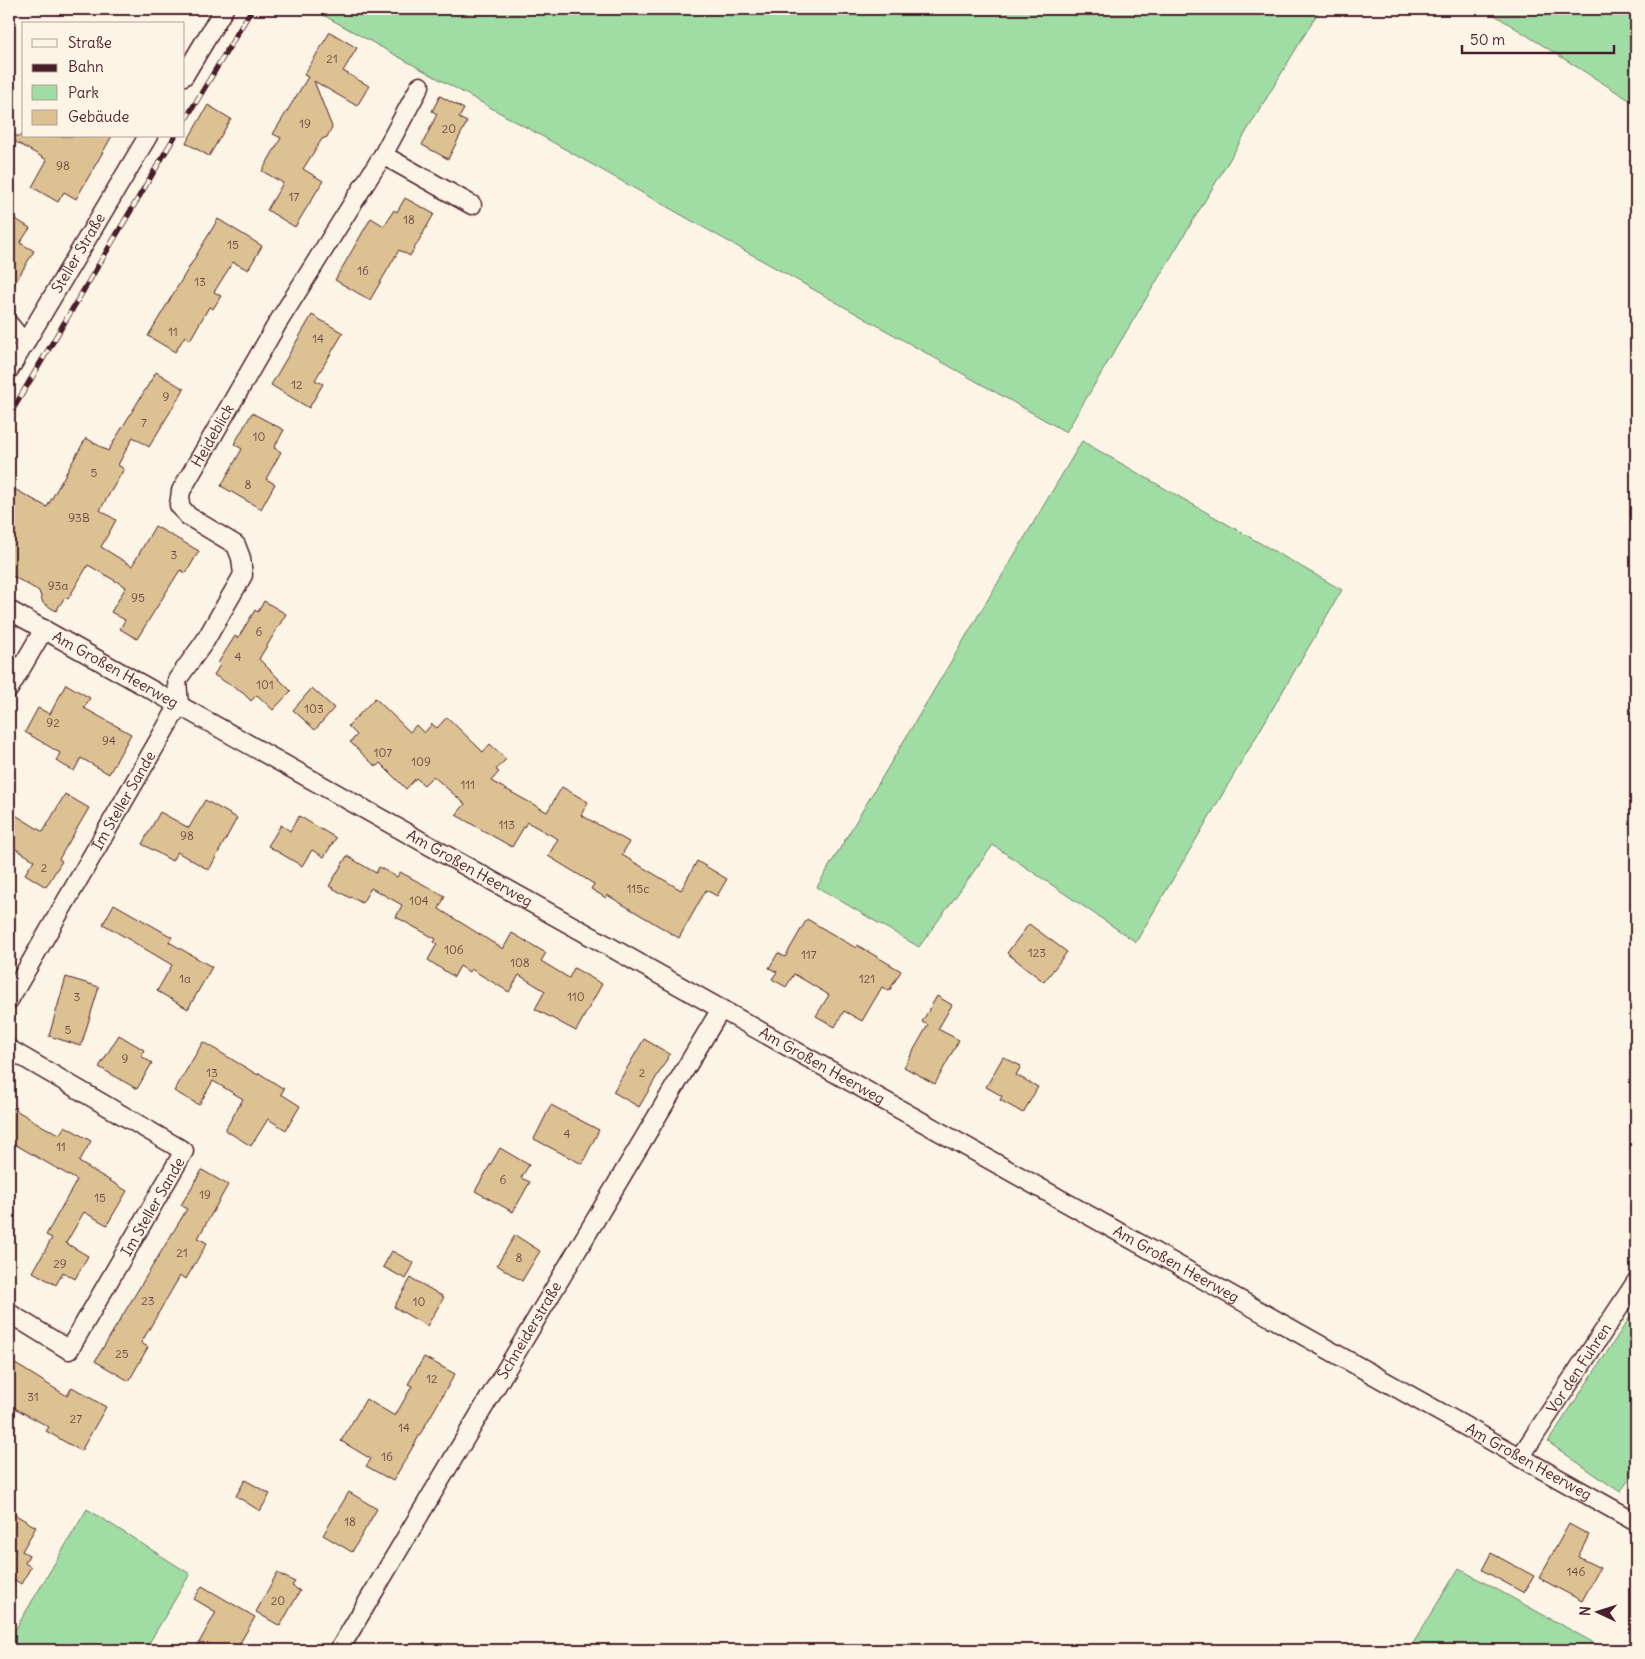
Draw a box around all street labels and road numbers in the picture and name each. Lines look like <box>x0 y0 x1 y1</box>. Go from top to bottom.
street label: Steller Straße <box>47 209 109 296</box>
street label: Heideblick <box>187 400 238 470</box>
street label: Am Großen Heerweg <box>49 626 182 712</box>
street label: Im Steller Sande <box>87 748 159 853</box>
street label: Am Großen Heerweg <box>404 825 536 911</box>
street label: Am Großen Heerweg <box>756 1022 889 1108</box>
street label: Im Steller Sande <box>117 1154 189 1260</box>
street label: Am Großen Heerweg <box>1110 1221 1243 1307</box>
street label: Schneiderstraße <box>493 1278 565 1382</box>
street label: Vor den Fuhren <box>1542 1319 1615 1417</box>
street label: Am Großen Heerweg <box>1463 1418 1595 1504</box>

